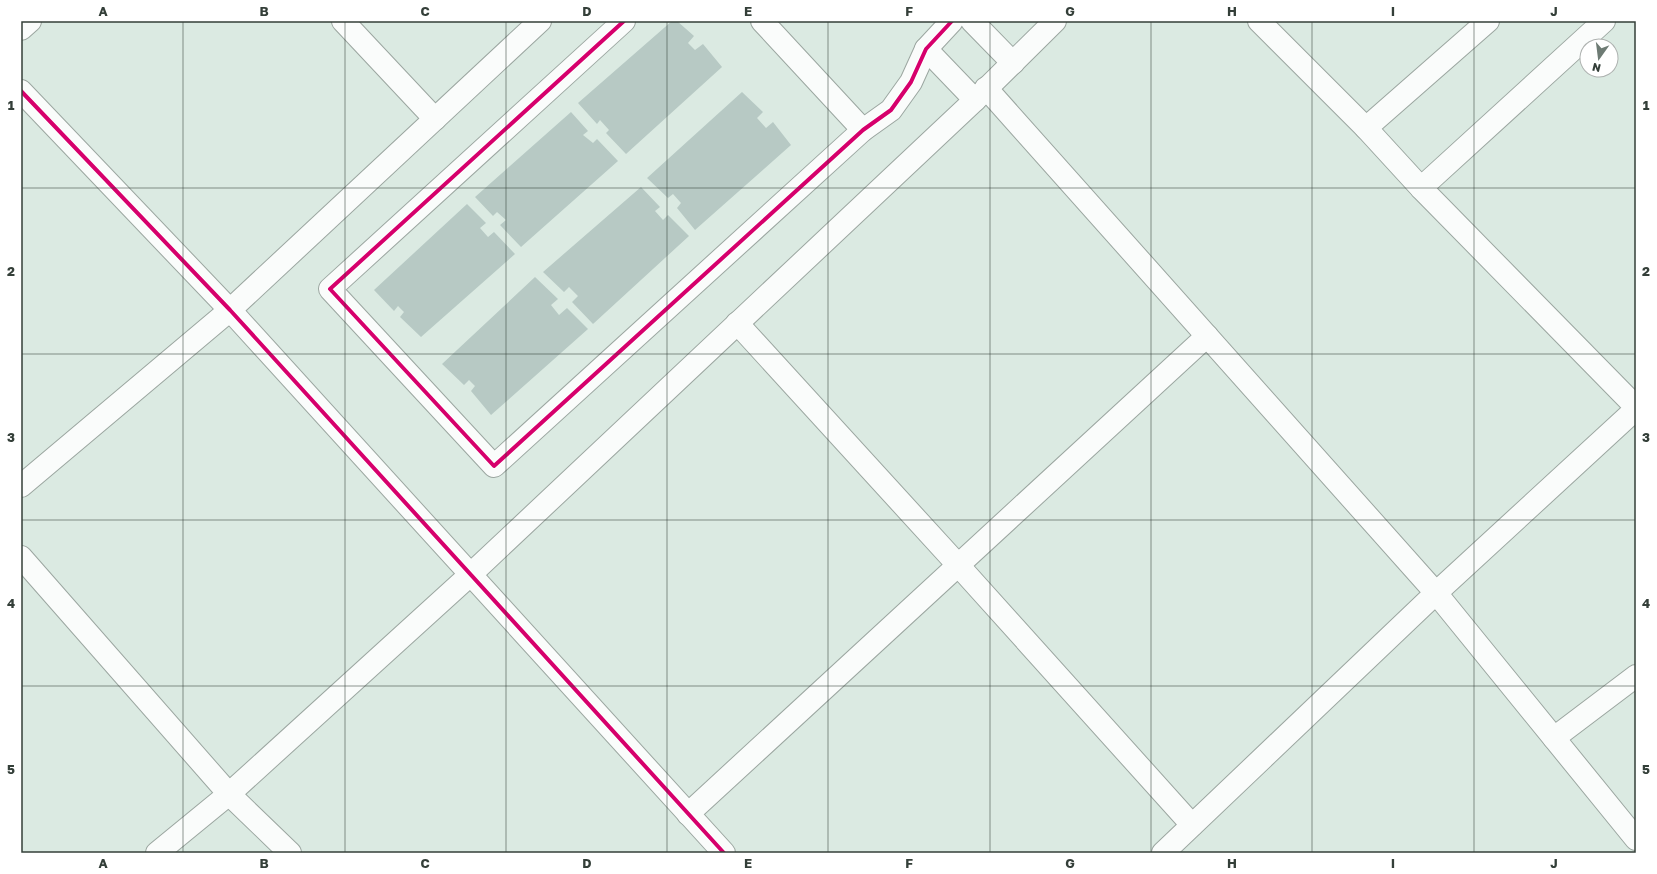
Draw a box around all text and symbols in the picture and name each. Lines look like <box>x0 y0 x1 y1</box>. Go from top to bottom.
text: A <box>98 3 108 19</box>
text: B <box>259 3 269 19</box>
text: C <box>420 3 430 19</box>
text: D <box>582 3 592 19</box>
text: E <box>744 3 752 19</box>
text: F <box>905 3 913 19</box>
text: G <box>1065 3 1075 19</box>
text: H <box>1227 3 1237 19</box>
text: I <box>1391 3 1395 19</box>
text: J <box>1550 3 1558 19</box>
north arrow <box>1579 38 1619 78</box>
text: N <box>1591 61 1602 76</box>
text: 1 <box>8 97 15 113</box>
text: 1 <box>1643 97 1650 113</box>
text: 2 <box>7 263 15 279</box>
text: 2 <box>1642 263 1650 279</box>
text: 3 <box>7 429 15 445</box>
text: 3 <box>1642 429 1650 445</box>
text: 4 <box>7 595 15 611</box>
text: 4 <box>1642 595 1650 611</box>
text: 5 <box>7 761 15 777</box>
text: 5 <box>1642 761 1650 777</box>
text: A <box>98 855 108 871</box>
text: B <box>259 855 269 871</box>
text: C <box>420 855 430 871</box>
text: D <box>582 855 592 871</box>
text: E <box>744 855 752 871</box>
text: F <box>905 855 913 871</box>
text: G <box>1065 855 1075 871</box>
text: H <box>1227 855 1237 871</box>
text: I <box>1391 855 1395 871</box>
text: J <box>1550 855 1558 871</box>

